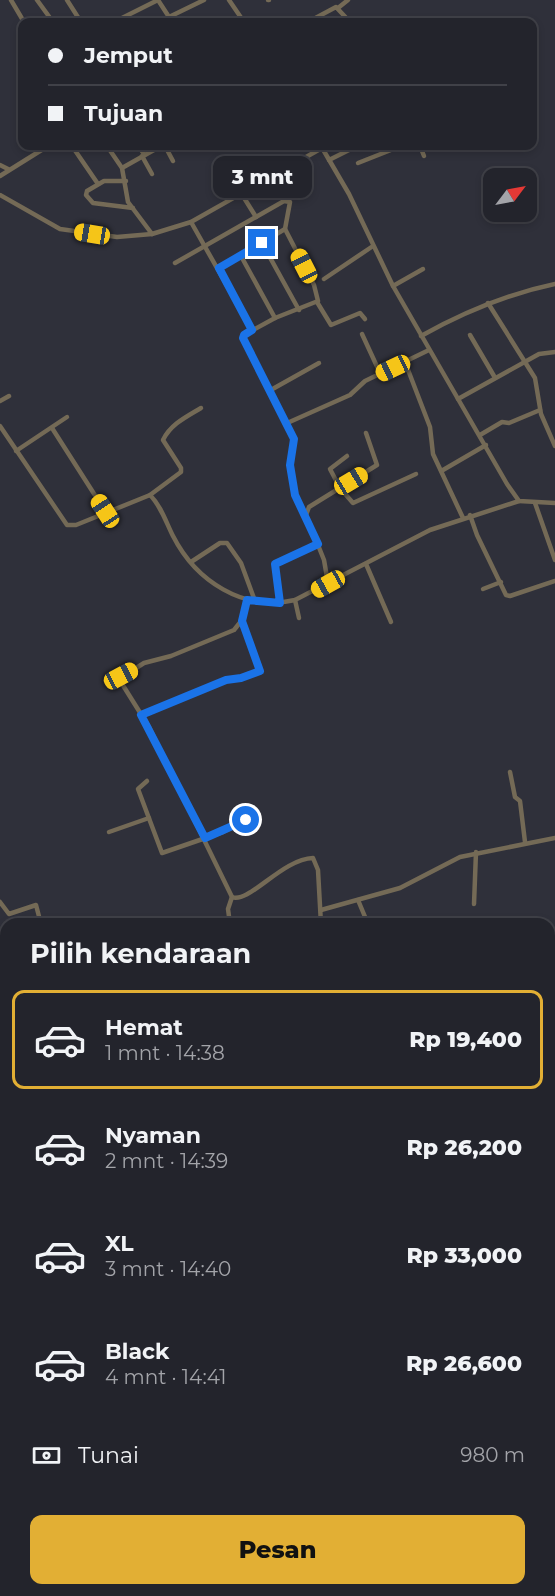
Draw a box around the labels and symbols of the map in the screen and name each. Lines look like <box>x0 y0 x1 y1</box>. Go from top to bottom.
callout: 3 mnt <box>212 156 312 198</box>
north arrow <box>483 168 537 222</box>
car <box>73 222 111 246</box>
route end <box>248 229 275 256</box>
car <box>288 246 320 286</box>
car <box>373 352 413 384</box>
car <box>331 464 371 498</box>
car <box>88 491 122 531</box>
car <box>308 567 348 601</box>
car <box>101 660 141 692</box>
route start <box>232 806 259 833</box>

